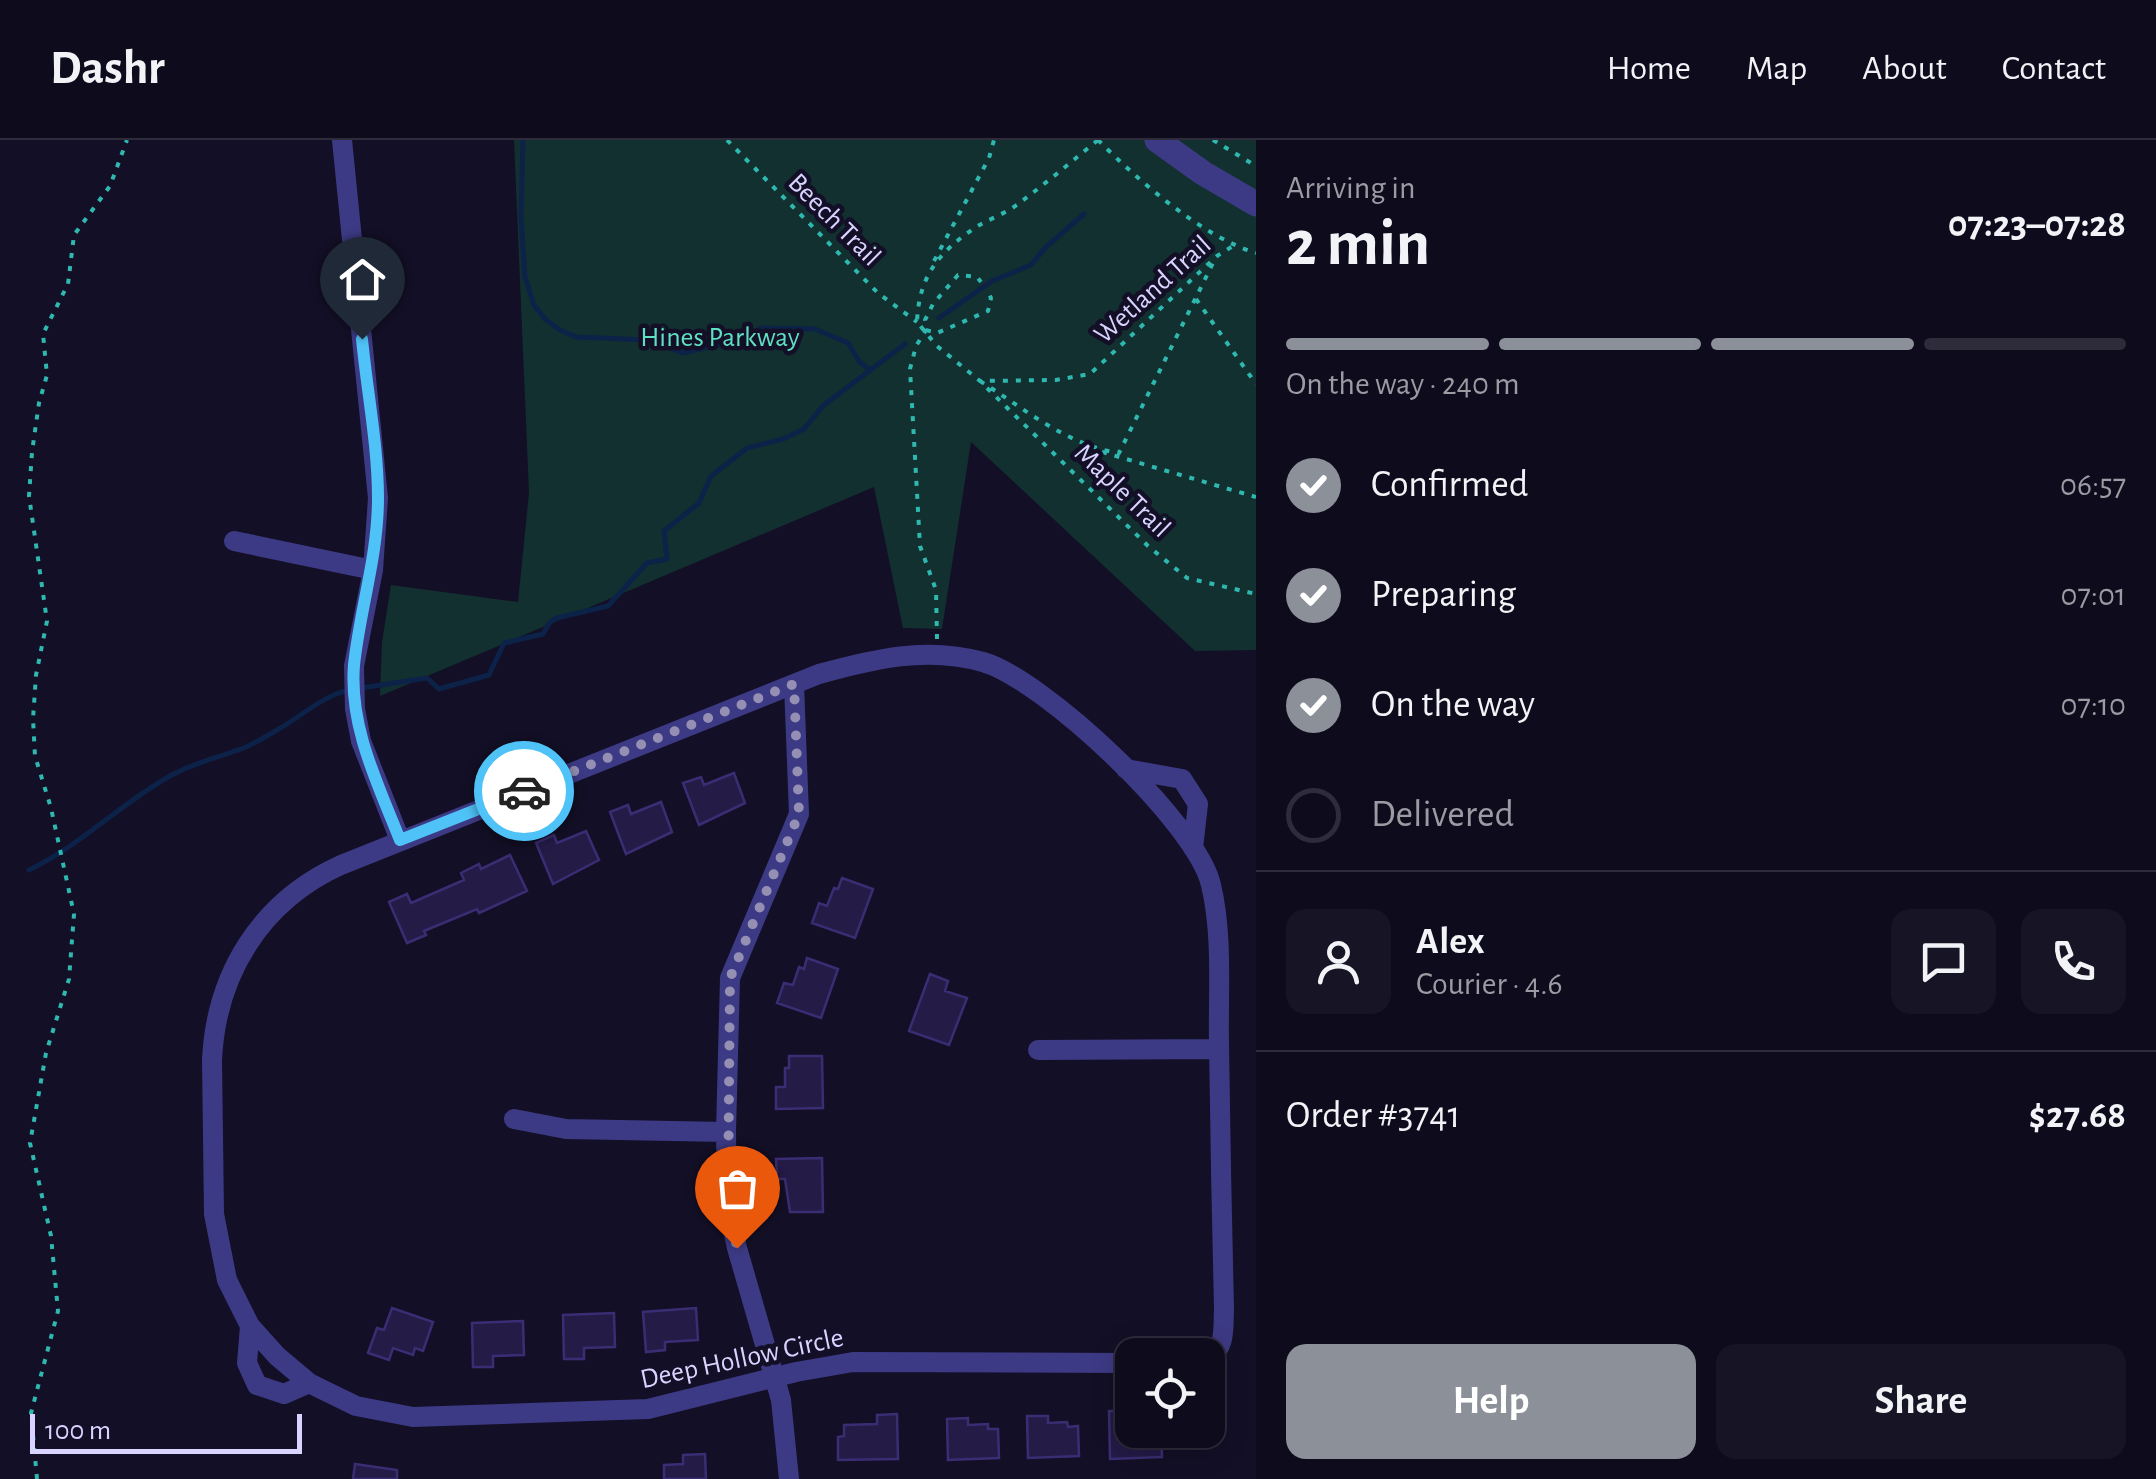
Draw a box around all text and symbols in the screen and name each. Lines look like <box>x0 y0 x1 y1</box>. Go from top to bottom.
text: Dashr <box>50 45 165 93</box>
text: Home <box>1607 51 1691 86</box>
text: Map <box>1746 51 1807 86</box>
text: About <box>1862 51 1947 86</box>
text: Contact <box>2002 51 2106 86</box>
street label: Beech Trail <box>782 168 886 272</box>
text: Arriving in <box>1286 172 1415 204</box>
text: 07:23–07:28 <box>1948 206 2126 244</box>
text: 2 min <box>1286 212 1430 277</box>
street label: Wetland Trail <box>1089 231 1217 349</box>
pin <box>320 237 405 340</box>
icon: home <box>335 252 390 307</box>
park label: Hines Parkway <box>640 324 800 352</box>
text: On the way · 240 m <box>1286 368 1520 400</box>
street label: Maple Trail <box>1069 439 1175 543</box>
icon: check <box>1286 458 1341 513</box>
text: Confirmed <box>1371 466 1528 504</box>
text: 06:57 <box>2060 469 2126 501</box>
icon: check <box>1286 568 1341 623</box>
text: Preparing <box>1371 576 1516 614</box>
text: 07:01 <box>2061 579 2126 611</box>
icon: check <box>1286 678 1341 733</box>
text: On the way <box>1371 686 1535 724</box>
text: 07:10 <box>2061 689 2126 721</box>
courier <box>474 741 574 841</box>
icon: car <box>497 764 552 819</box>
text: Delivered <box>1371 796 1514 834</box>
button: person <box>1286 909 1391 1014</box>
button: chat <box>1891 909 1996 1014</box>
button: phone <box>2021 909 2126 1014</box>
text: Alex <box>1416 923 1485 961</box>
text: Courier · 4.6 <box>1416 968 1563 1000</box>
text: Order #3741 <box>1286 1097 1461 1135</box>
text: $27.68 <box>2029 1097 2126 1135</box>
pin <box>695 1146 780 1249</box>
icon: bag <box>710 1161 765 1216</box>
street label: Deep Hollow Circle <box>638 1324 846 1394</box>
map controls <box>1115 1338 1225 1448</box>
button: locate <box>1115 1338 1225 1448</box>
button: Help <box>1286 1344 1696 1459</box>
button: Share <box>1716 1344 2126 1459</box>
scale bar <box>30 1409 302 1454</box>
text: 100 m <box>45 1417 111 1445</box>

